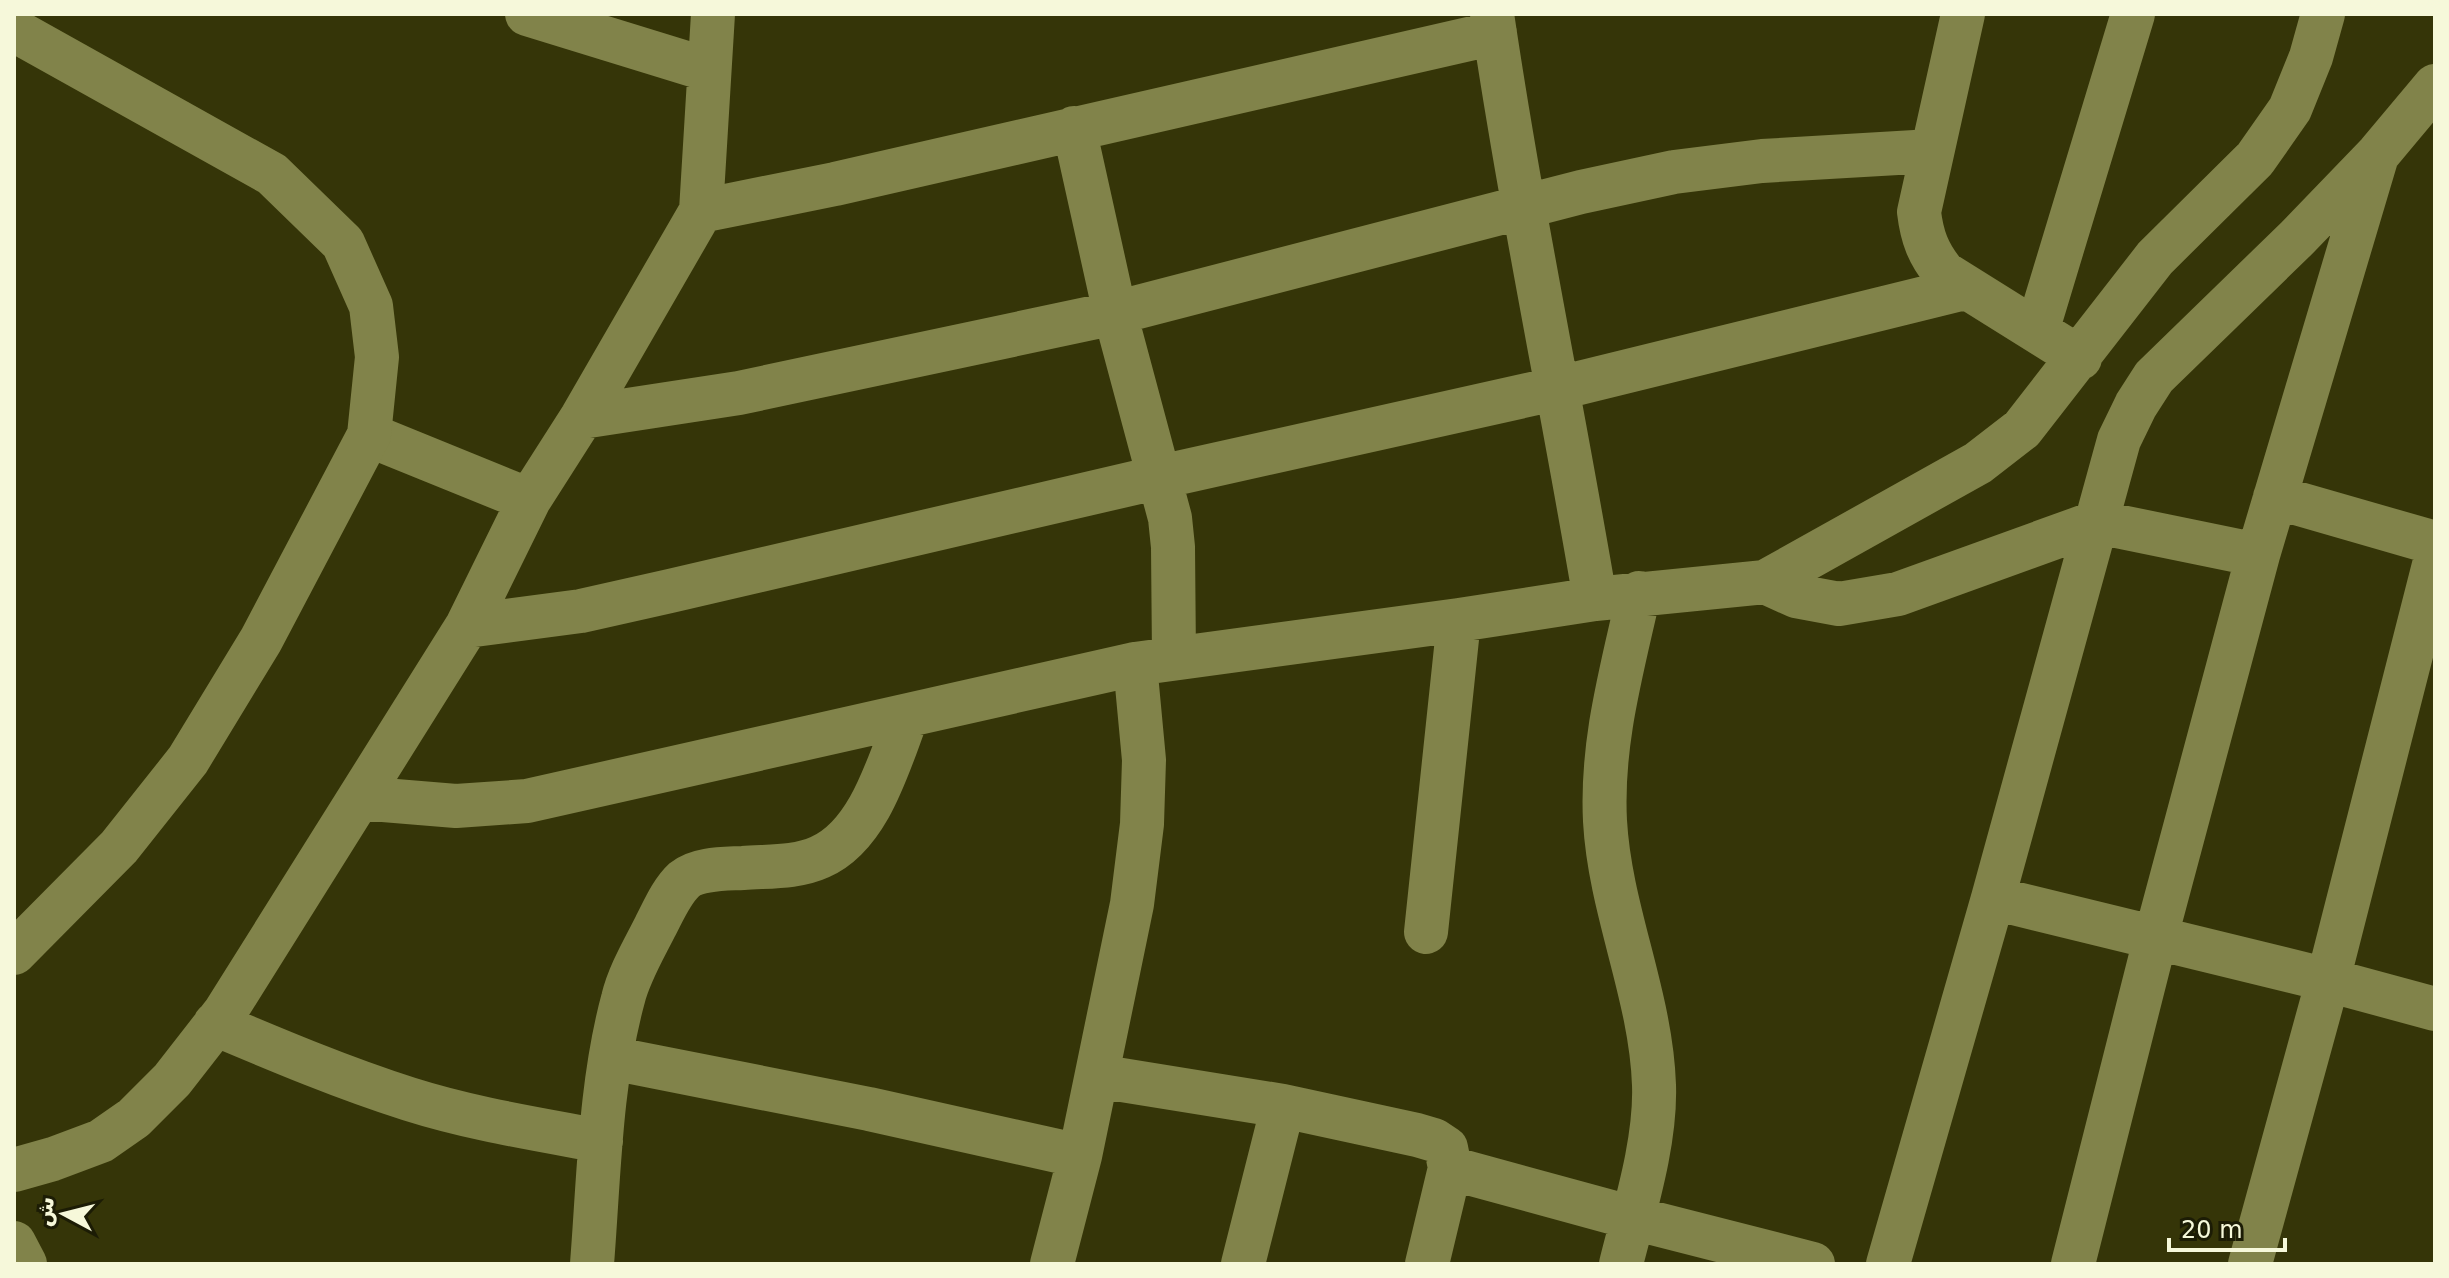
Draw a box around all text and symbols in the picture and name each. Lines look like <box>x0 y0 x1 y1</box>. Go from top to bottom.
north arrow <box>24 1174 104 1254</box>
text: ش <box>30 1195 59 1228</box>
scale bar <box>2169 1202 2285 1252</box>
text: 20 m <box>2181 1216 2243 1244</box>

